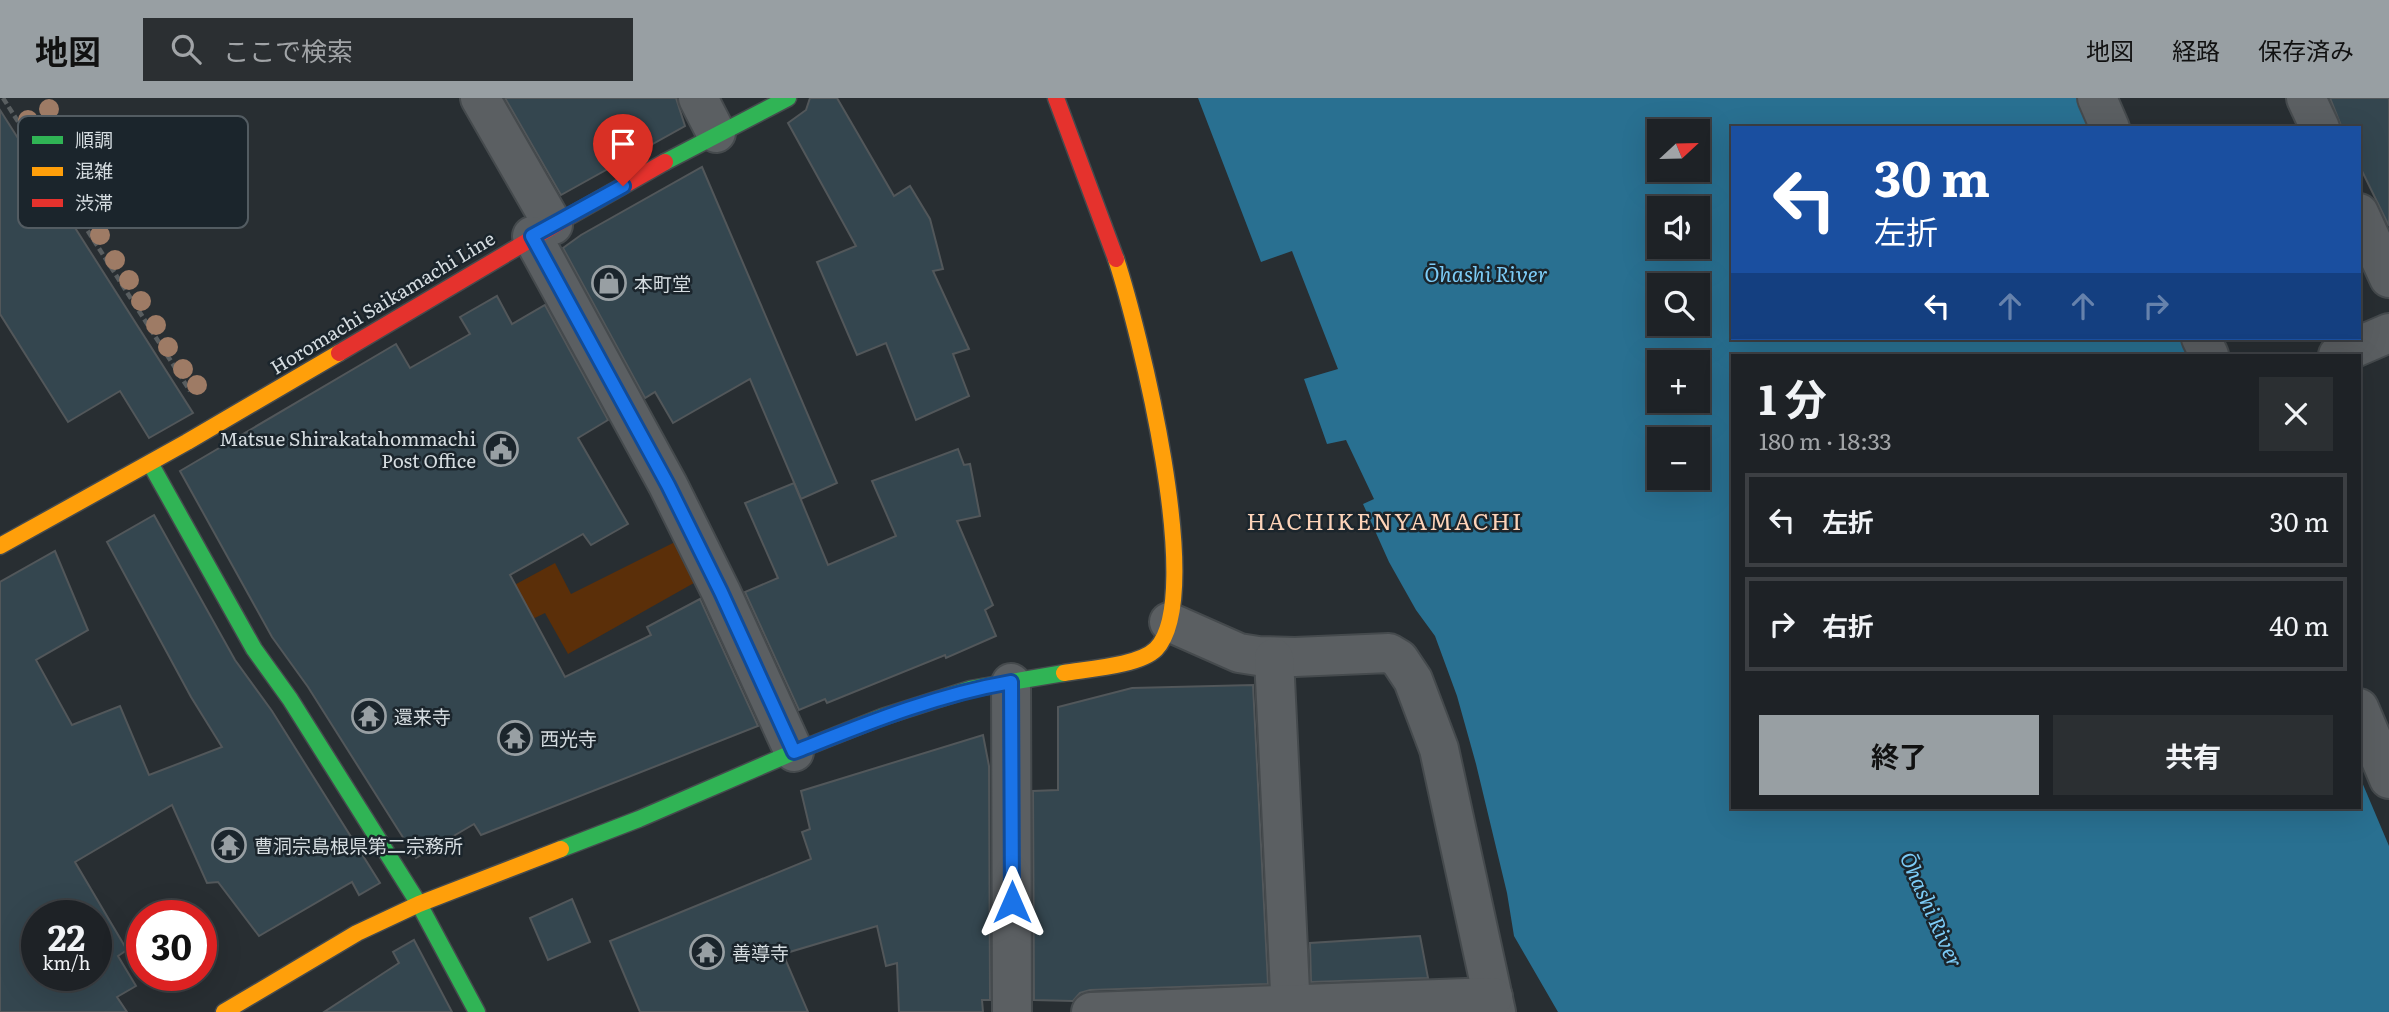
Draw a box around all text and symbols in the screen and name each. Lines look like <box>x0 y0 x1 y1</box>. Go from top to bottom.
search box <box>143 18 633 81</box>
text: 地図 <box>35 25 101 74</box>
icon: search <box>167 30 205 68</box>
text: ここで検索 <box>223 30 353 69</box>
text: 地図 <box>2086 32 2134 67</box>
text: 経路 <box>2172 32 2220 67</box>
text: 保存済み <box>2258 32 2354 67</box>
pin <box>593 114 653 186</box>
legend <box>18 116 248 228</box>
north arrow <box>1647 119 1710 182</box>
map controls <box>1647 119 1710 490</box>
text: 順調 <box>75 125 113 153</box>
icon: arrive <box>604 125 642 163</box>
text: 30 m <box>1874 139 1990 212</box>
icon: left <box>1759 154 1850 245</box>
text: 混雑 <box>75 156 113 184</box>
text: 渋滞 <box>75 188 113 216</box>
button: sound <box>1647 196 1710 259</box>
text: 左折 <box>1874 206 1938 254</box>
street label: Horomachi Saikamachi Line <box>264 224 500 380</box>
water label: Ōhashi River <box>1424 257 1548 288</box>
shop icon: 本町堂 <box>590 264 628 302</box>
place label: 本町堂 <box>634 269 691 297</box>
button: search <box>1647 273 1710 336</box>
icon: left <box>1918 287 1956 325</box>
icon: ahead <box>1991 287 2029 325</box>
icon: ahead <box>2064 287 2102 325</box>
icon: right <box>2137 287 2175 325</box>
button: + <box>1647 350 1710 413</box>
text: 1 分 <box>1759 366 1827 428</box>
button: close <box>2259 377 2333 451</box>
text: 180 m · 18:33 <box>1759 423 1892 457</box>
place label: Matsue Shirakatahommachi Post Office <box>219 424 476 474</box>
button: − <box>1647 427 1710 490</box>
public building icon: Matsue Shirakatahommachi Post Office <box>482 430 520 468</box>
icon: left <box>1763 501 1801 539</box>
text: 左折 <box>1822 501 1874 540</box>
text: 30 m <box>2269 501 2329 540</box>
district label: HACHIKENYAMACHI <box>1247 503 1523 537</box>
icon: right <box>1763 605 1801 643</box>
text: 右折 <box>1822 605 1874 644</box>
text: 40 m <box>2269 605 2329 644</box>
temple icon: 還来寺 <box>350 697 388 735</box>
place label: 還来寺 <box>394 702 451 730</box>
button: 終了 <box>1759 715 2039 795</box>
button: 共有 <box>2053 715 2333 795</box>
temple icon: 西光寺 <box>496 719 534 757</box>
place label: 西光寺 <box>540 724 597 752</box>
temple icon: 曹洞宗島根県第二宗務所 <box>210 826 248 864</box>
place label: 曹洞宗島根県第二宗務所 <box>254 831 463 859</box>
water label: Ōhashi River <box>1894 846 1972 972</box>
position arrow <box>975 865 1049 939</box>
speed limit sign: 30 <box>126 900 217 991</box>
text: 22 <box>48 910 85 962</box>
temple icon: 善導寺 <box>688 933 726 971</box>
place label: 善導寺 <box>732 938 789 966</box>
text: km/h <box>43 949 90 976</box>

